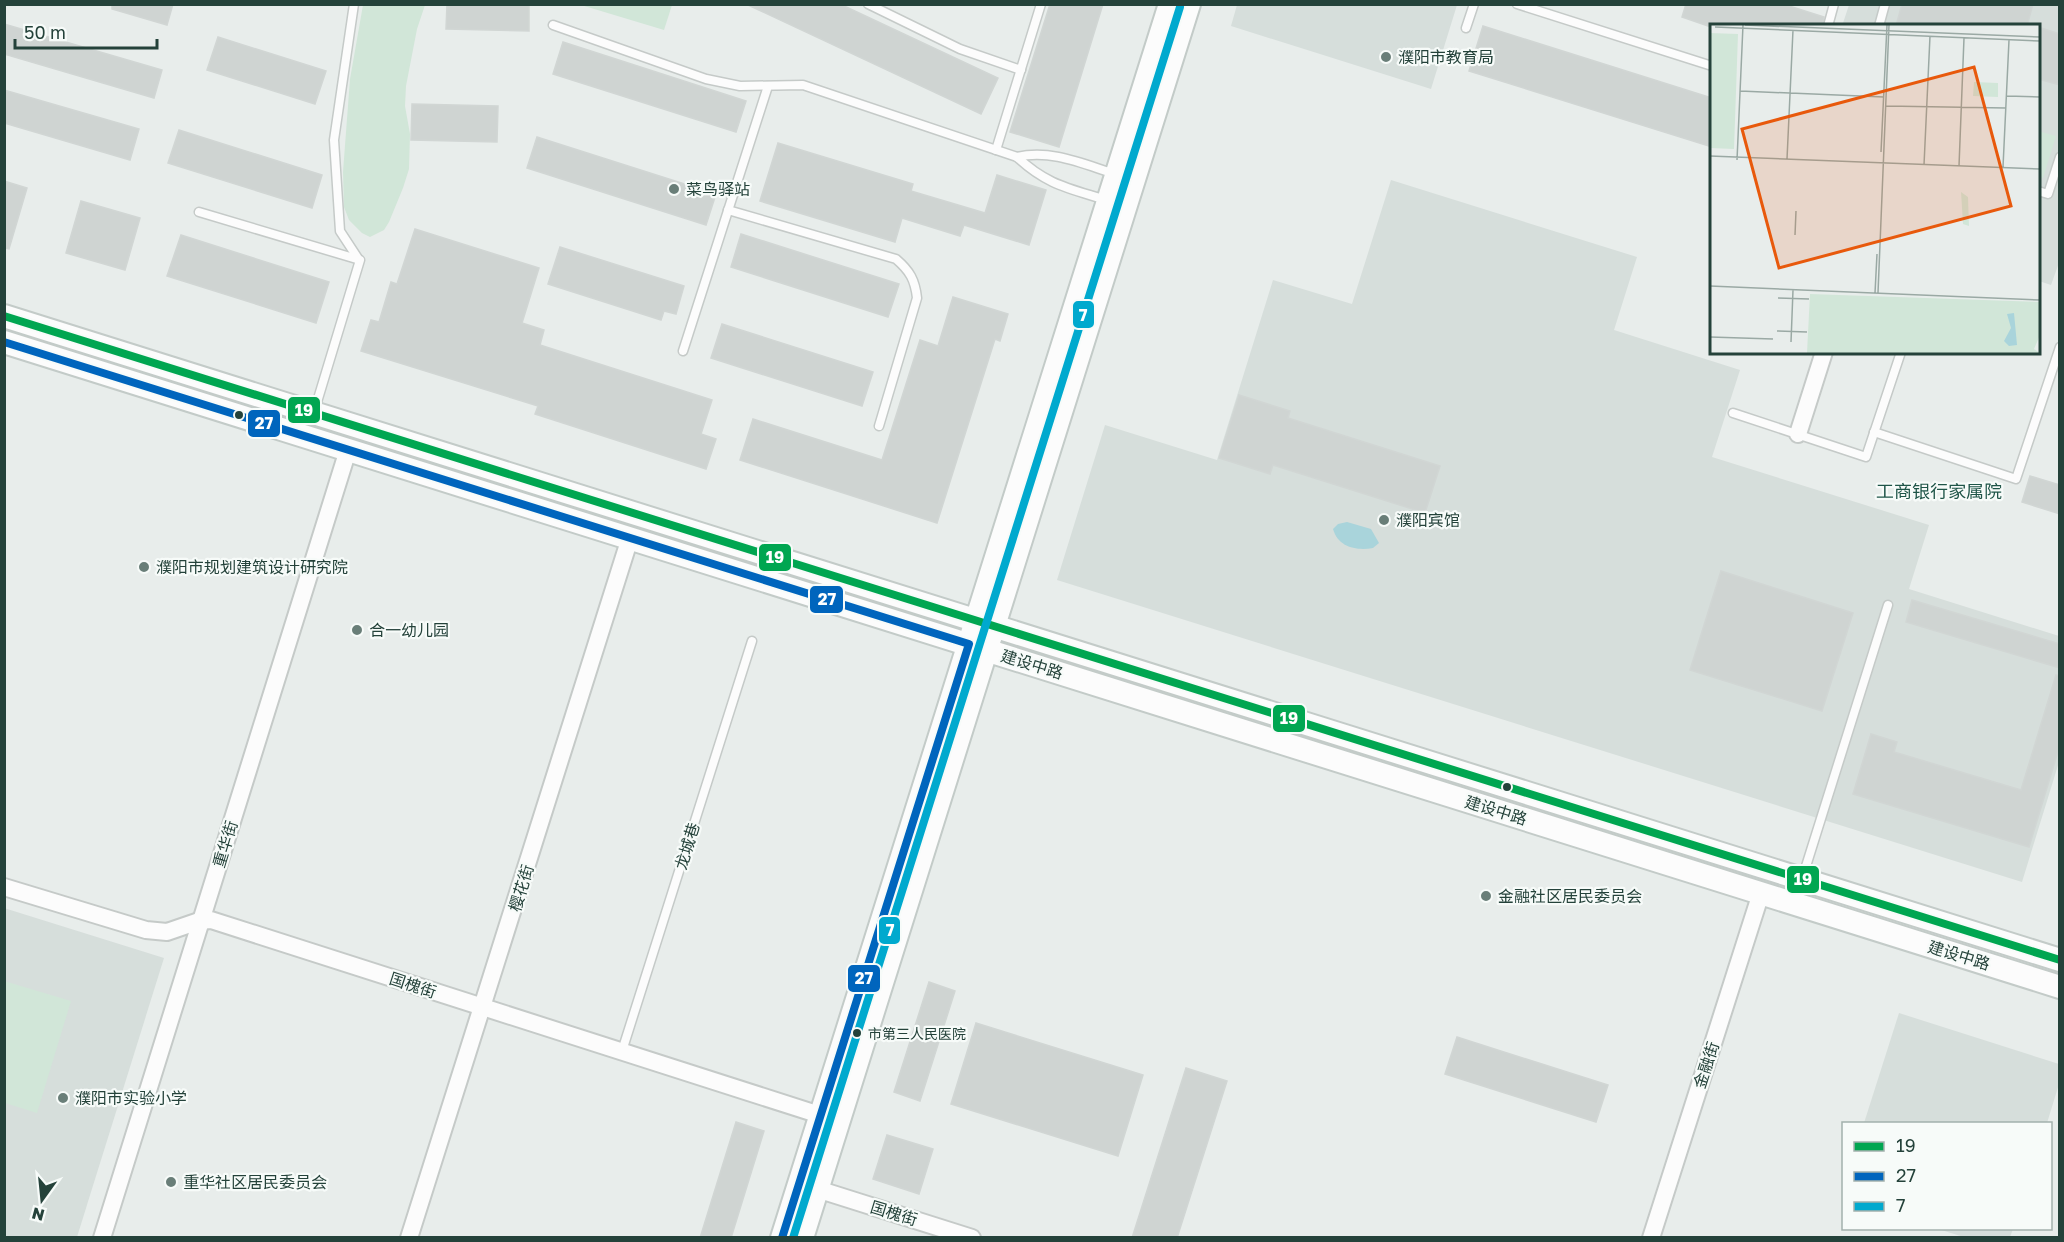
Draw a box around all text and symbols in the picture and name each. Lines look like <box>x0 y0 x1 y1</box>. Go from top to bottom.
scale bar <box>15 12 158 50</box>
text: 50 m <box>24 21 66 43</box>
inset map <box>1710 24 2040 354</box>
place label: 濮阳市教育局 <box>1398 47 1494 67</box>
marker: 濮阳市教育局 <box>1379 50 1393 64</box>
place label: 菜鸟驿站 <box>686 179 750 199</box>
marker: 菜鸟驿站 <box>667 182 681 196</box>
line badge: 7 <box>1072 300 1095 329</box>
text: 7 <box>1079 305 1088 325</box>
line badge: 19 <box>287 396 321 424</box>
text: 19 <box>295 400 313 420</box>
unlabelled marker <box>233 409 245 421</box>
line badge: 27 <box>247 409 281 438</box>
text: 27 <box>255 413 274 433</box>
district label: 工商银行家属院 <box>1876 480 2002 502</box>
place label: 濮阳宾馆 <box>1396 510 1460 530</box>
marker: 濮阳宾馆 <box>1377 513 1391 527</box>
line badge: 19 <box>758 543 792 572</box>
text: 19 <box>766 547 784 567</box>
place label: 濮阳市规划建筑设计研究院 <box>156 557 348 577</box>
marker: 濮阳市规划建筑设计研究院 <box>137 560 151 574</box>
line badge: 27 <box>809 585 844 614</box>
text: 27 <box>818 589 837 609</box>
place label: 合一幼儿园 <box>369 620 449 640</box>
marker: 合一幼儿园 <box>350 623 364 637</box>
street label: 建设中路 <box>998 645 1066 683</box>
line badge: 19 <box>1272 704 1306 733</box>
text: 19 <box>1280 708 1298 728</box>
unlabelled marker <box>1501 781 1513 793</box>
street label: 建设中路 <box>1462 791 1530 829</box>
street label: 重华街 <box>208 818 242 870</box>
street label: 龙城巷 <box>670 820 704 872</box>
street label: 樱花街 <box>504 862 538 914</box>
line badge: 19 <box>1786 865 1820 894</box>
text: 19 <box>1794 869 1812 889</box>
place label: 金融社区居民委员会 <box>1498 886 1642 906</box>
marker: 金融社区居民委员会 <box>1479 889 1493 903</box>
line badge: 7 <box>878 916 901 945</box>
text: 7 <box>886 920 895 940</box>
street label: 建设中路 <box>1925 936 1993 974</box>
line badge: 27 <box>847 964 881 993</box>
street label: 国槐街 <box>387 968 439 1002</box>
text: 27 <box>855 968 874 988</box>
place label: 市第三人民医院 <box>868 1025 966 1042</box>
marker: 市第三人民医院 <box>851 1027 863 1039</box>
street label: 金融街 <box>1689 1039 1723 1091</box>
place label: 濮阳市实验小学 <box>75 1088 187 1108</box>
marker: 濮阳市实验小学 <box>56 1091 70 1105</box>
legend <box>1842 1122 2052 1230</box>
text: 19 <box>1896 1134 1916 1156</box>
text: 27 <box>1896 1164 1916 1186</box>
north arrow <box>12 1170 72 1230</box>
place label: 重华社区居民委员会 <box>183 1172 327 1192</box>
marker: 重华社区居民委员会 <box>164 1175 178 1189</box>
text: 7 <box>1896 1194 1906 1216</box>
street label: 国槐街 <box>868 1196 920 1230</box>
text: N <box>30 1203 47 1226</box>

